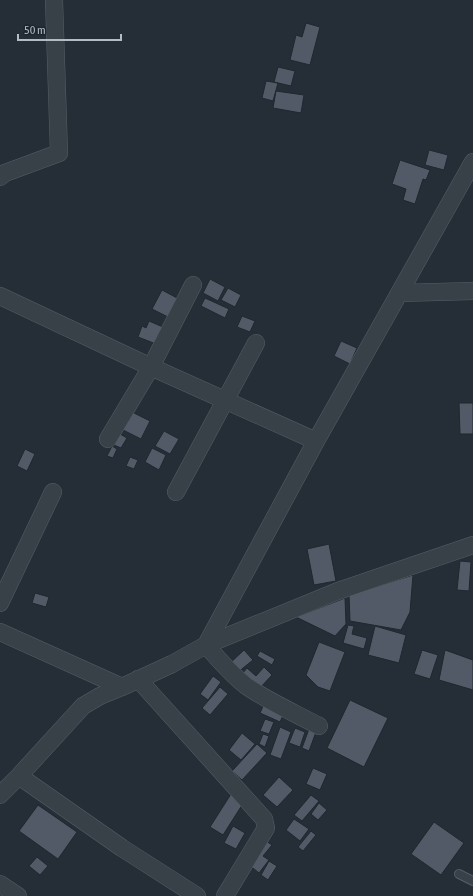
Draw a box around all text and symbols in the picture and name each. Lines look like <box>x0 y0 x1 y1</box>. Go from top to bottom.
scale bar <box>18 16 121 42</box>
text: 50 m <box>24 23 46 37</box>

